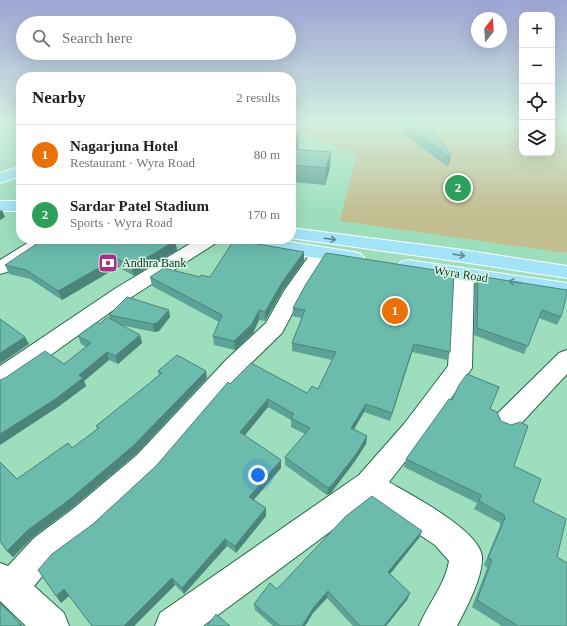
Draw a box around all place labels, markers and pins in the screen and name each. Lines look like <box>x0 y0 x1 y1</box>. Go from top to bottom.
pin: 2 <box>445 173 471 203</box>
bank icon: Andhra Bank <box>97 252 119 274</box>
place label: Andhra Bank <box>122 256 186 270</box>
pin: 1 <box>382 296 408 326</box>

